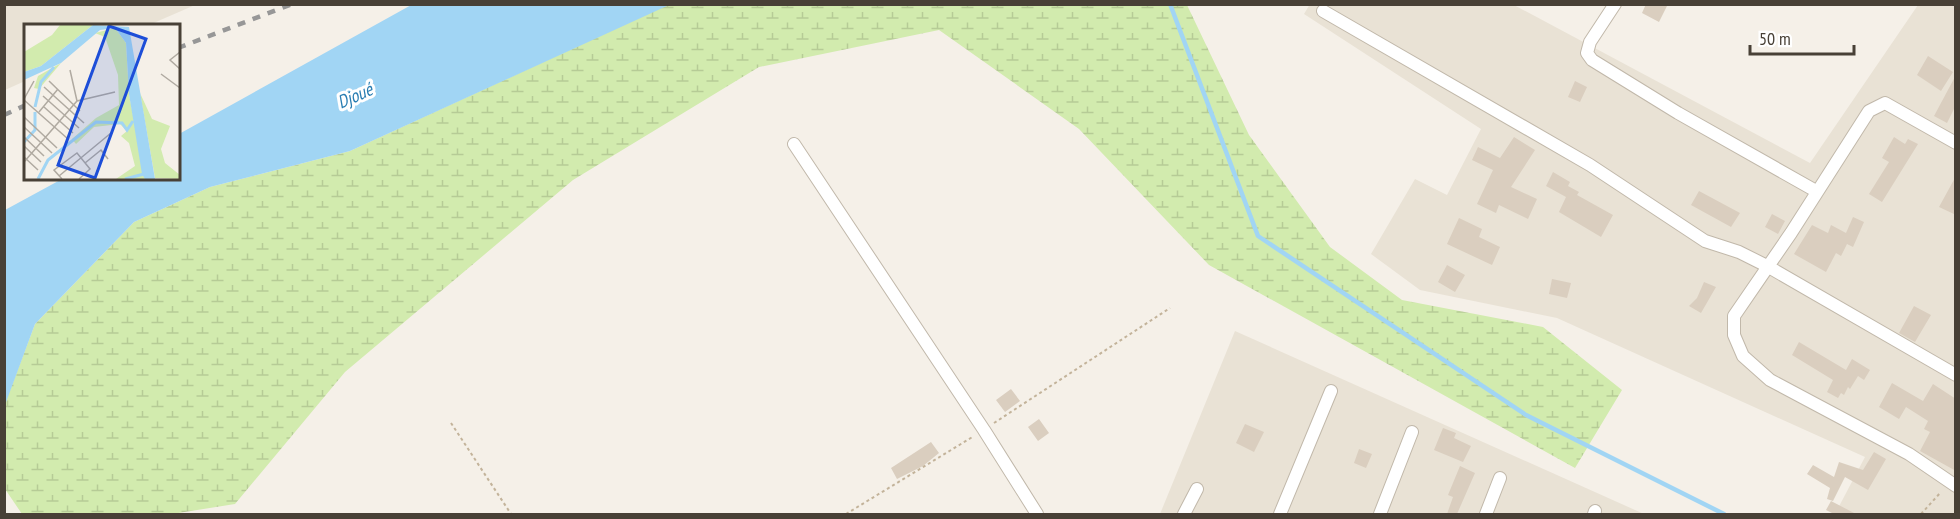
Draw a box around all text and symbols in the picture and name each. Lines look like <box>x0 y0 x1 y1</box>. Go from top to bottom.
scale bar <box>1750 18 1854 56</box>
inset map <box>24 24 180 180</box>
text: 50 m <box>1759 27 1791 50</box>
water label: Djoué <box>334 77 378 113</box>

